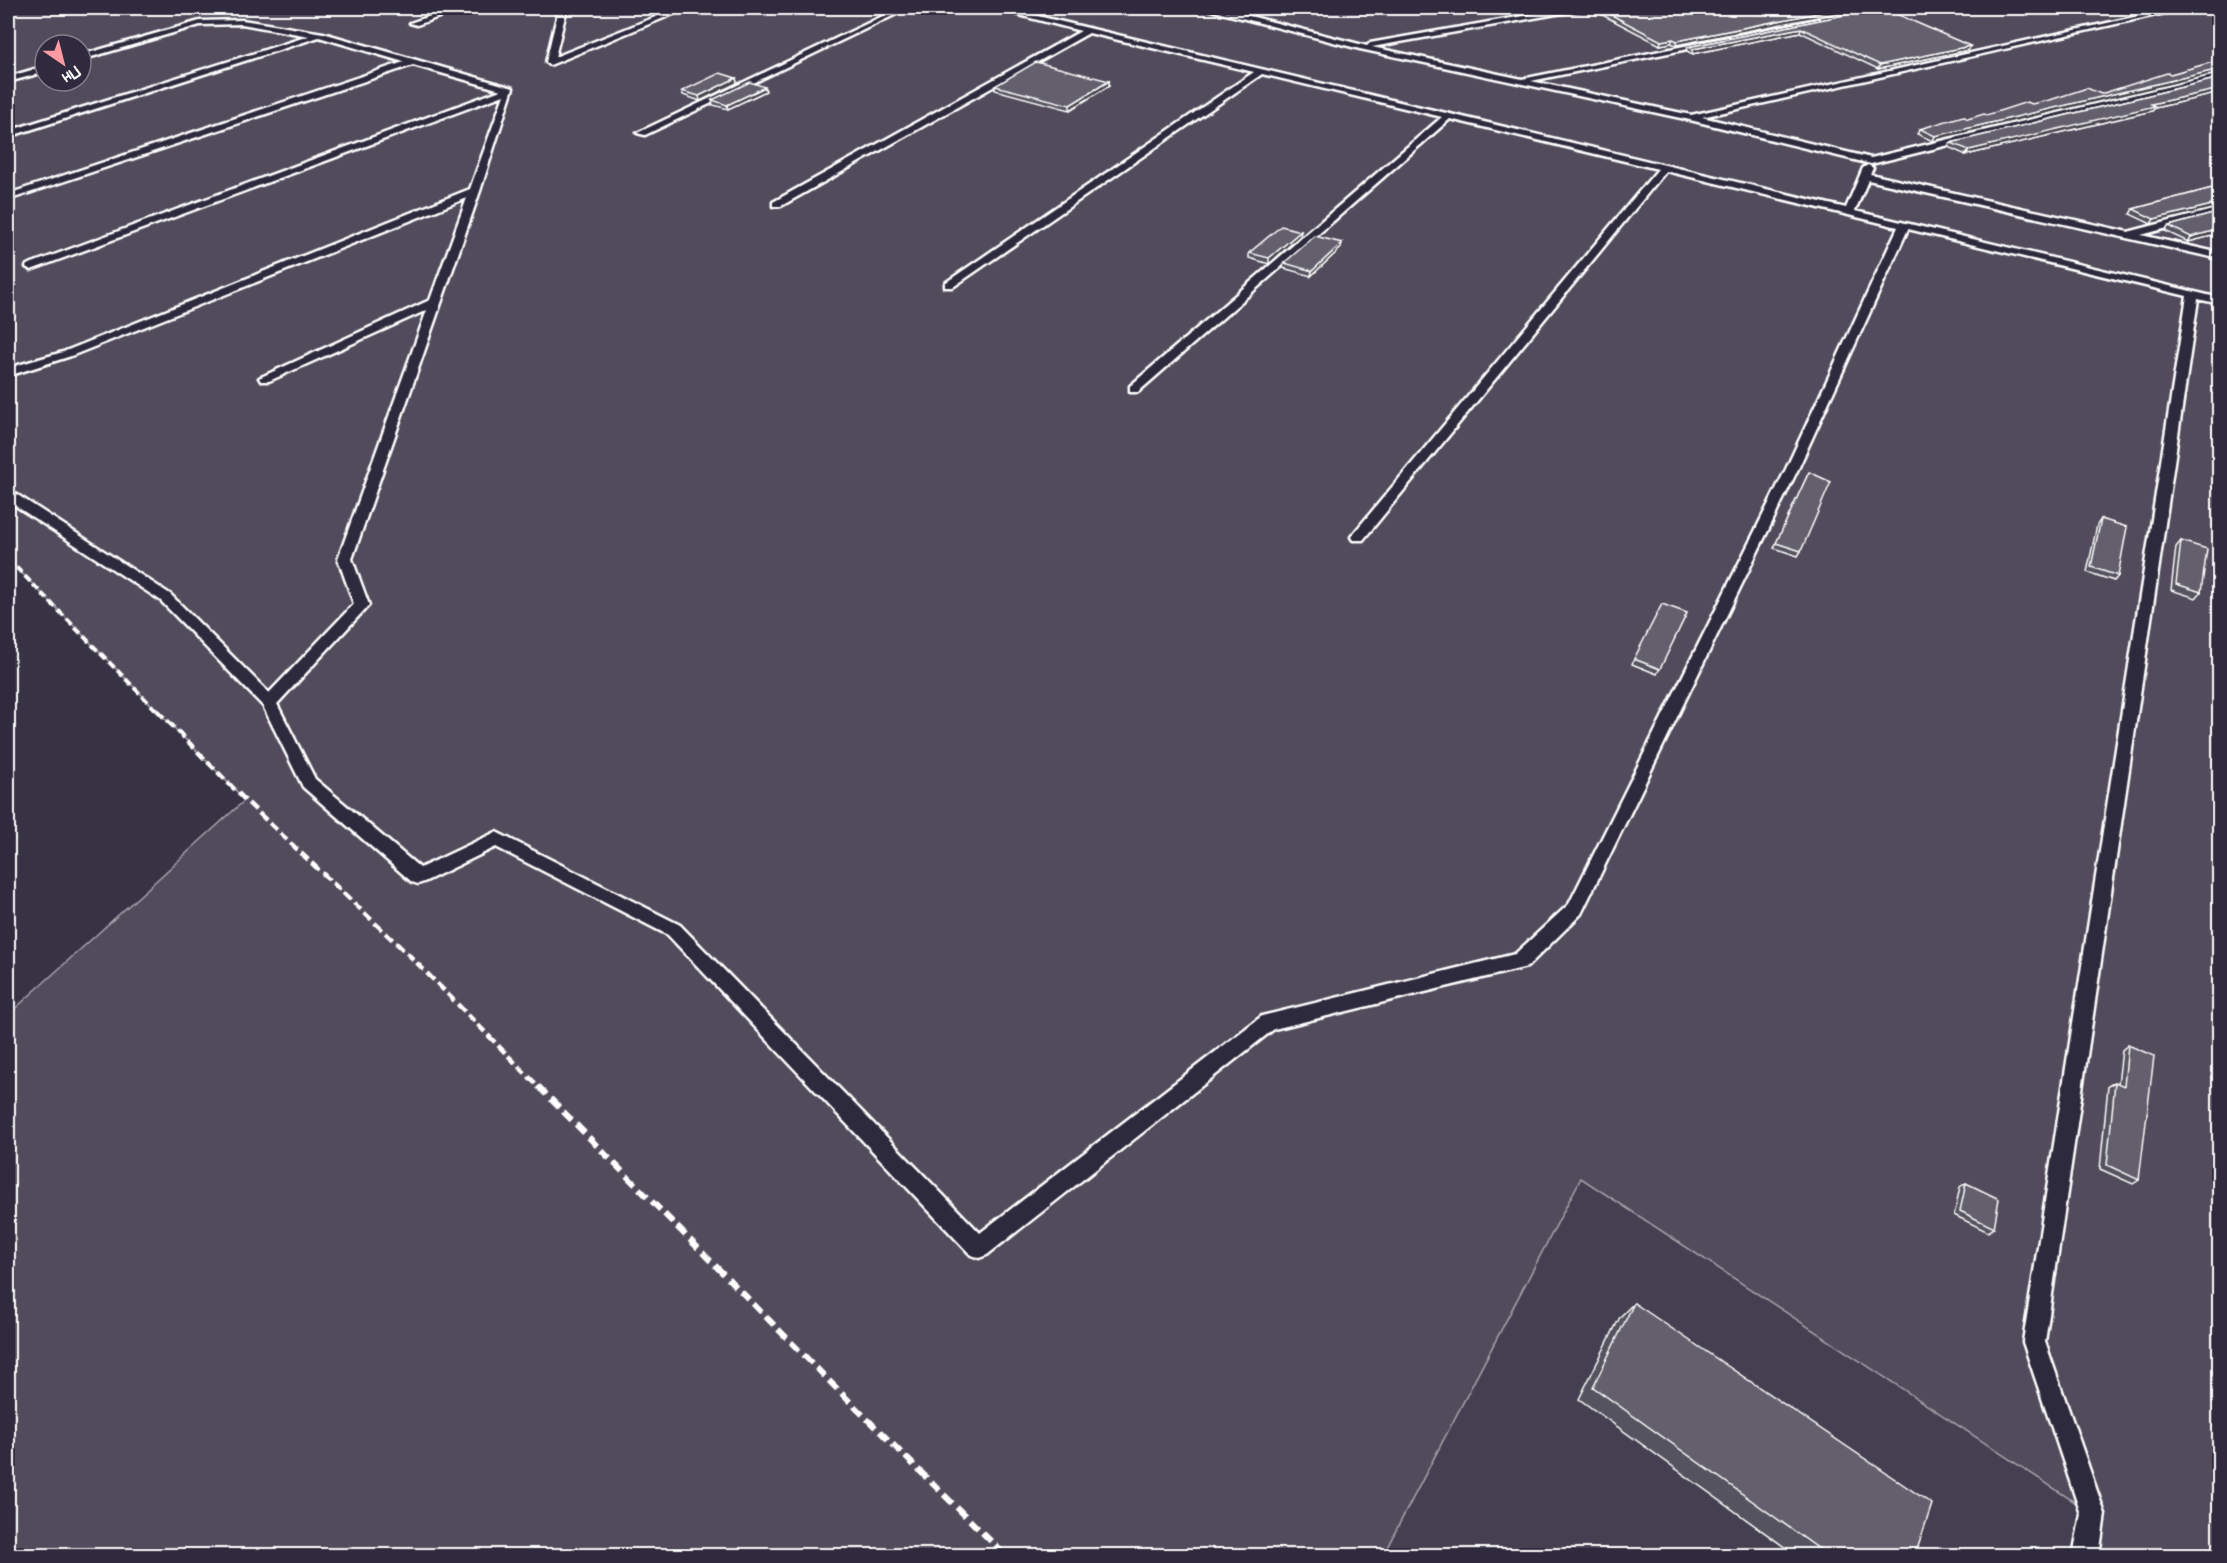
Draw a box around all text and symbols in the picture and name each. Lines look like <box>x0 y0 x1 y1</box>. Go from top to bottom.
north arrow <box>33 33 93 93</box>
text: Пн <box>58 61 84 88</box>

